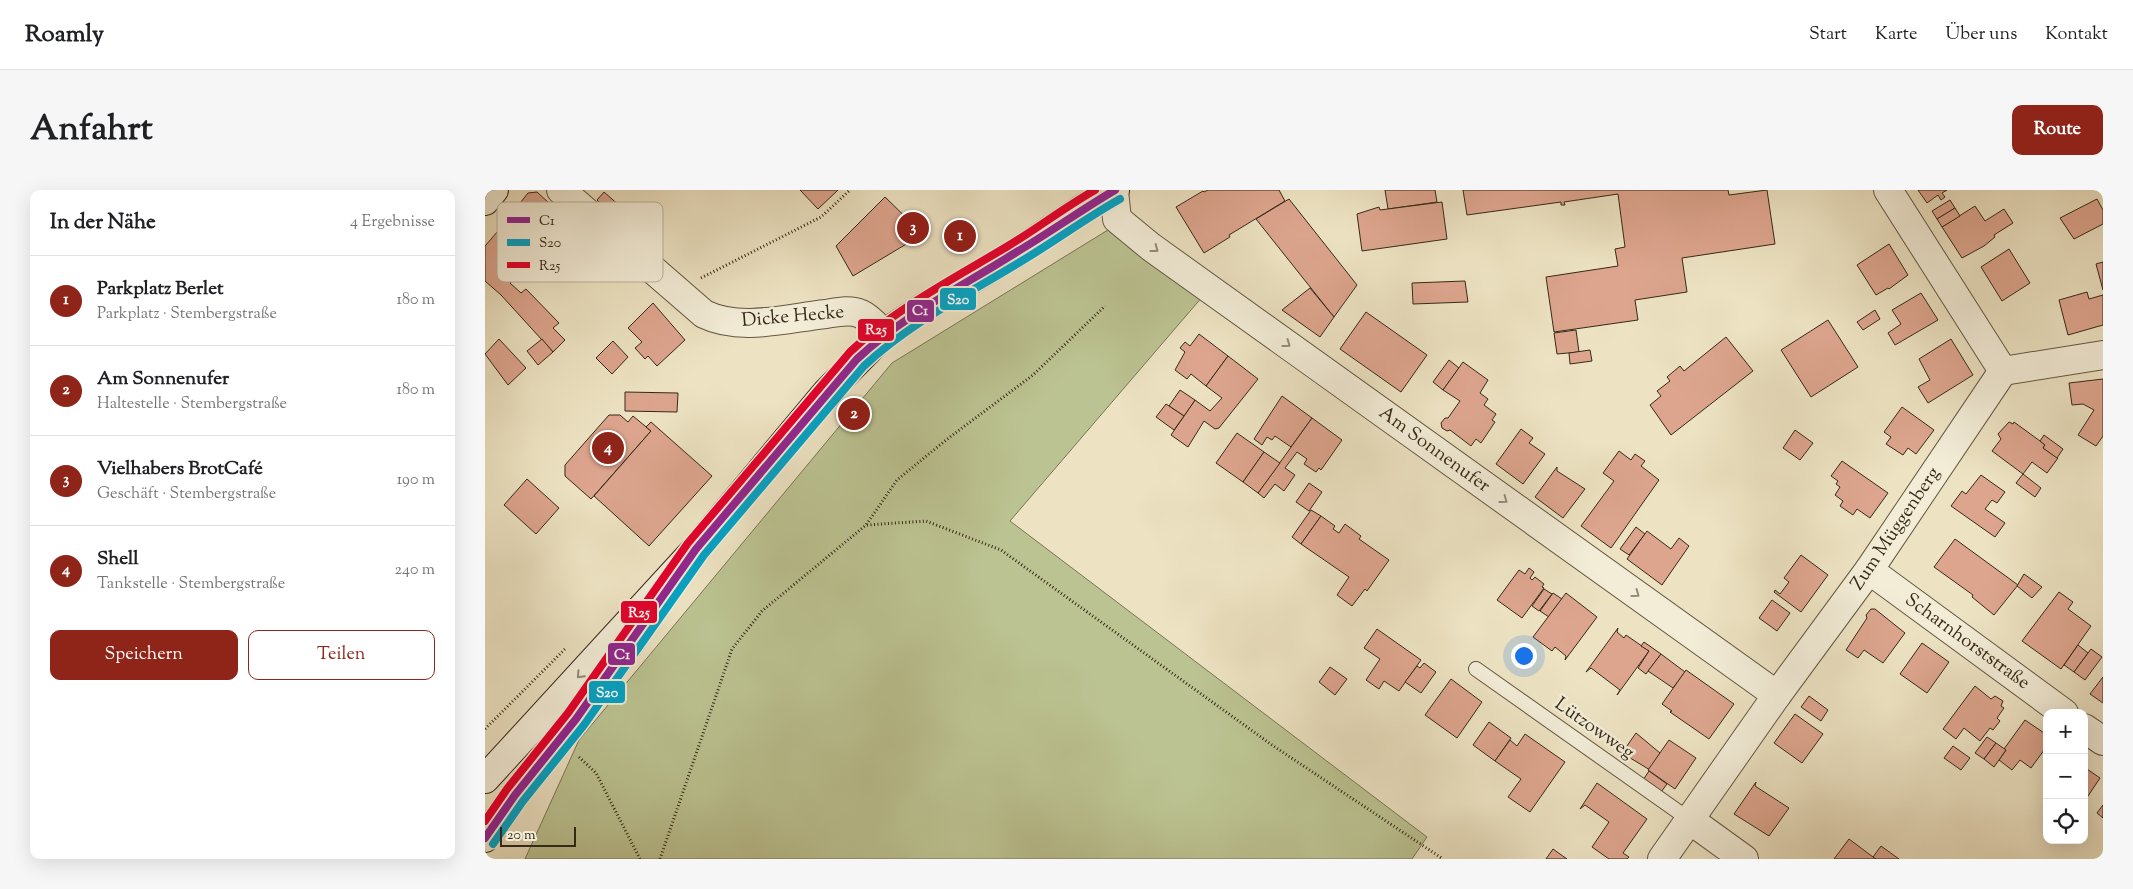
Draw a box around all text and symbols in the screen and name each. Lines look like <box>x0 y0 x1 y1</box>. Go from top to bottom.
text: Roamly <box>25 18 104 52</box>
text: Start <box>1809 22 1847 48</box>
text: Karte <box>1875 22 1917 48</box>
text: Über uns <box>1945 22 2017 48</box>
text: Kontakt <box>2045 22 2108 48</box>
text: Anfahrt <box>30 105 153 156</box>
button: Route <box>2012 105 2103 155</box>
legend <box>497 202 663 282</box>
text: In der Nähe <box>50 208 156 238</box>
pin: 3 <box>897 209 929 247</box>
text: 4 Ergebnisse <box>350 211 435 234</box>
text: C1 <box>539 212 555 232</box>
pin: 1 <box>944 217 976 255</box>
text: S20 <box>539 234 561 254</box>
one-way arrow <box>1149 243 1159 252</box>
text: R25 <box>539 257 561 277</box>
text: Parkplatz Berlet <box>97 276 223 303</box>
line badge: S20 <box>939 287 977 311</box>
text: 1 <box>63 289 69 312</box>
text: 180 m <box>396 289 435 312</box>
text: S20 <box>947 291 970 311</box>
street label: Dicke Hecke <box>741 299 846 335</box>
line badge: C1 <box>906 299 935 323</box>
text: C1 <box>912 302 928 322</box>
text: Parkplatz · Stembergstraße <box>97 303 277 326</box>
line badge: R25 <box>857 318 895 342</box>
text: R25 <box>865 321 887 341</box>
one-way arrow <box>1281 338 1291 347</box>
text: Am Sonnenufer <box>97 366 229 393</box>
text: 2 <box>62 379 70 402</box>
text: 180 m <box>396 379 435 402</box>
text: Haltestelle · Stembergstraße <box>97 393 287 416</box>
pin: 2 <box>838 395 870 433</box>
street label: Am Sonnenufer <box>1373 400 1495 500</box>
pin: 4 <box>592 429 624 467</box>
text: Vielhabers BrotCafé <box>97 456 263 483</box>
street label: Zum Müggenberg <box>1845 462 1947 596</box>
text: 3 <box>63 469 69 492</box>
text: 190 m <box>397 469 435 492</box>
text: Geschäft · Stembergstraße <box>97 483 276 506</box>
one-way arrow <box>1498 494 1508 503</box>
text: Shell <box>97 546 139 573</box>
text: 4 <box>62 559 70 582</box>
text: 240 m <box>394 559 435 582</box>
text: Tankstelle · Stembergstraße <box>97 573 285 596</box>
street label: Scharnhorststraße <box>1899 587 2035 697</box>
one-way arrow <box>1630 589 1639 597</box>
line badge: R25 <box>620 600 658 624</box>
text: R25 <box>628 604 650 624</box>
button: Speichern <box>50 630 238 680</box>
button: Teilen <box>248 630 435 680</box>
line badge: C1 <box>607 642 636 666</box>
your location <box>1511 643 1537 669</box>
text: C1 <box>614 646 630 666</box>
one-way arrow <box>577 670 586 679</box>
line badge: S20 <box>588 680 626 704</box>
text: S20 <box>596 684 619 704</box>
street label: Lützowweg <box>1549 692 1639 766</box>
map controls <box>2043 709 2088 844</box>
button: + <box>2043 709 2088 754</box>
button: − <box>2043 754 2088 799</box>
button: locate <box>2043 799 2088 844</box>
scale bar <box>500 824 576 847</box>
text: 20 m <box>507 826 536 846</box>

